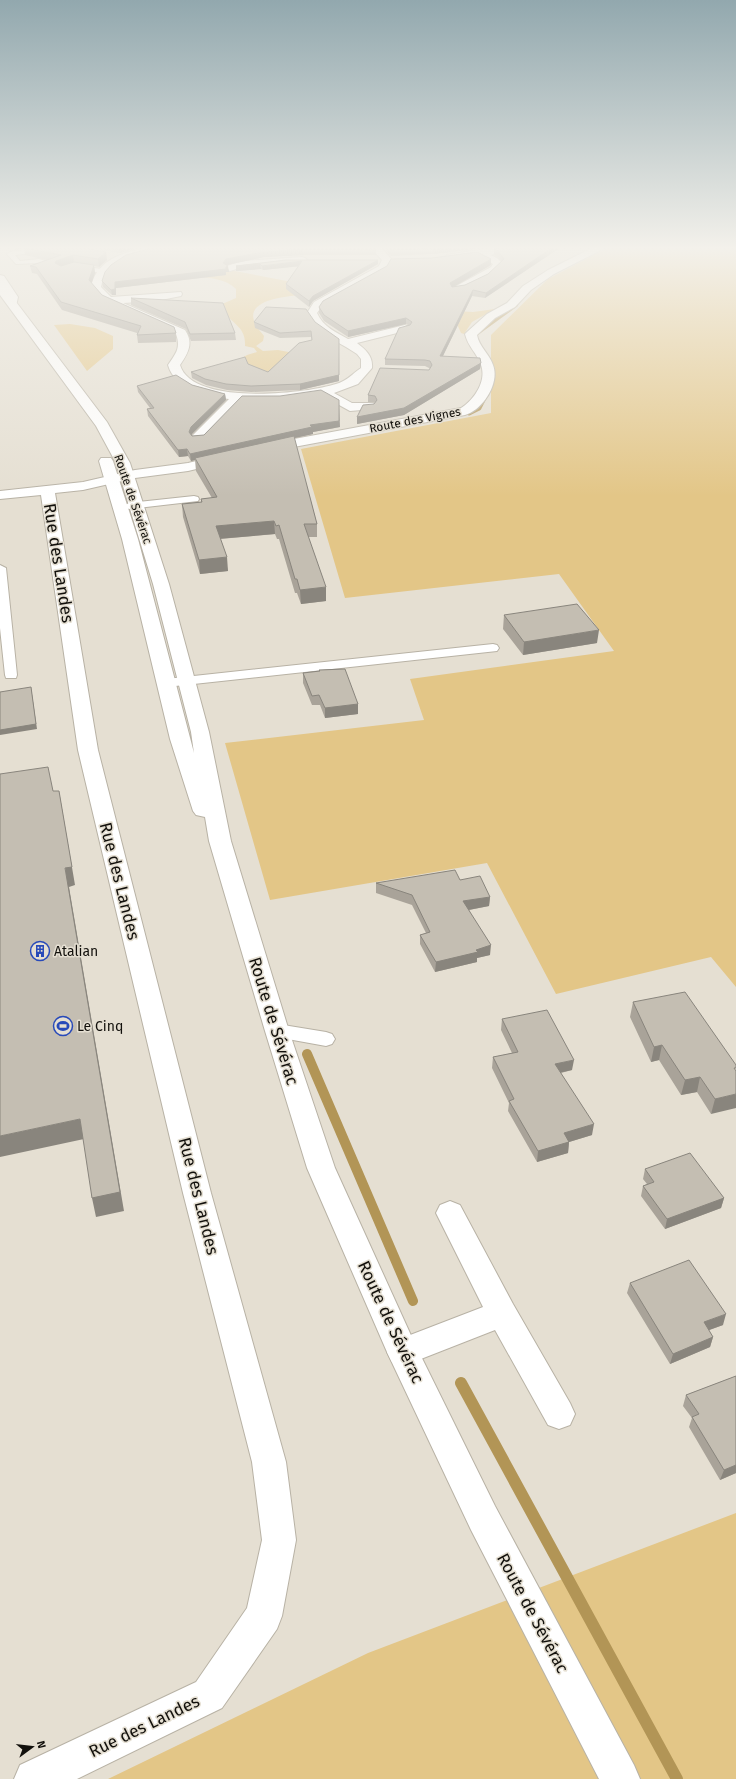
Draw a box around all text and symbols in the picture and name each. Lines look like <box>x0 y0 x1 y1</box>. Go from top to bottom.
street label: Route des Vignes <box>368 404 462 436</box>
street label: Route de Sévérac <box>111 452 155 546</box>
street label: Rue des Landes <box>39 502 78 624</box>
street label: Rue des Landes <box>95 820 144 942</box>
building icon: Atalian <box>29 940 51 962</box>
place label: Atalian <box>54 943 98 960</box>
street label: Route de Sévérac <box>244 955 303 1088</box>
sports icon: Le Cinq <box>52 1015 74 1037</box>
place label: Le Cinq <box>77 1018 123 1035</box>
street label: Rue des Landes <box>174 1135 223 1257</box>
street label: Route de Sévérac <box>353 1258 428 1387</box>
street label: Route de Sévérac <box>492 1550 573 1677</box>
street label: Rue des Landes <box>85 1691 203 1762</box>
north arrow <box>12 1727 52 1767</box>
text: N <box>34 1739 48 1750</box>

